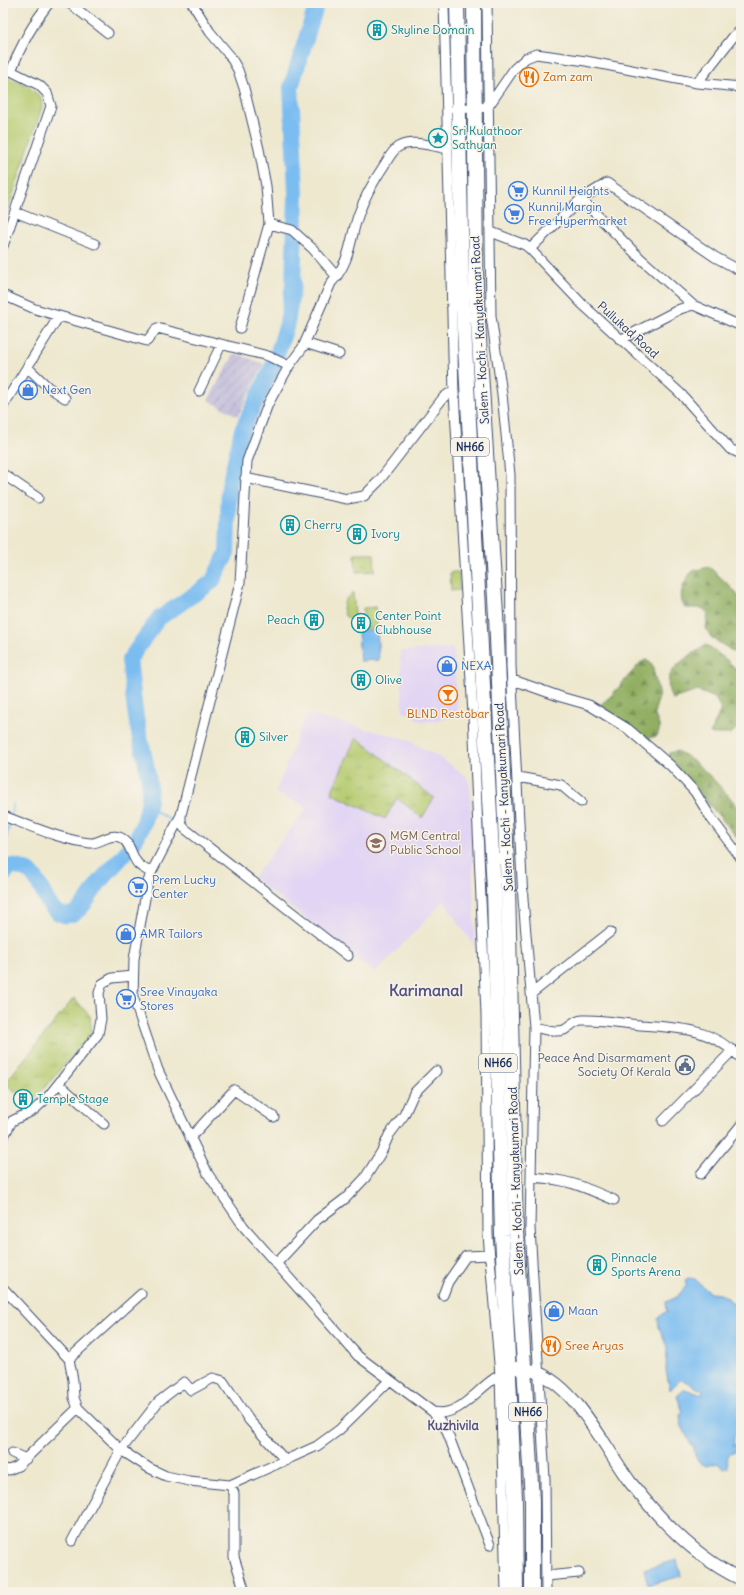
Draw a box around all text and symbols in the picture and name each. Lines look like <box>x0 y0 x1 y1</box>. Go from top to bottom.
building icon: Skyline Domain <box>366 19 388 41</box>
place label: Skyline Domain <box>391 22 475 37</box>
restaurant icon: Zam zam <box>518 66 540 88</box>
place label: Zam zam <box>543 69 593 84</box>
place label: Sri Kulathoor Sathyan <box>452 123 522 152</box>
place icon: Sri Kulathoor Sathyan <box>427 127 449 149</box>
supermarket icon: Kunnil Heights <box>507 180 529 202</box>
place label: Kunnil Heights <box>532 183 609 198</box>
place label: Kunnil Margin Free Hypermarket <box>528 199 627 228</box>
supermarket icon: Kunnil Margin Free Hypermarket <box>503 203 525 225</box>
street label: Salem - Kochi - Kanyakumari Road <box>467 236 492 425</box>
street label: Pullukad Road <box>595 298 662 361</box>
shop icon: Next Gen <box>17 379 39 401</box>
place label: Next Gen <box>42 382 92 397</box>
road number: NH66 <box>451 438 489 456</box>
building icon: Cherry <box>279 514 301 536</box>
place label: Cherry <box>304 517 342 532</box>
building icon: Ivory <box>346 523 368 545</box>
place label: Ivory <box>371 526 400 541</box>
place label: Center Point Clubhouse <box>375 608 441 637</box>
building icon: Peach <box>303 609 325 631</box>
place label: Peach <box>267 612 300 627</box>
building icon: Center Point Clubhouse <box>350 612 372 634</box>
shop icon: NEXA <box>436 655 458 677</box>
place label: NEXA <box>461 658 492 673</box>
building icon: Olive <box>350 669 372 691</box>
place label: Olive <box>375 672 402 687</box>
bar icon: BLND Restobar <box>437 684 459 706</box>
street label: Salem - Kochi - Kanyakumari Road <box>491 703 516 892</box>
place label: BLND Restobar <box>407 706 489 721</box>
building icon: Silver <box>234 726 256 748</box>
place label: Silver <box>259 729 288 744</box>
place label: MGM Central Public School <box>390 828 461 857</box>
school or university icon: MGM Central Public School <box>365 832 387 854</box>
place label: Prem Lucky Center <box>152 872 216 901</box>
supermarket icon: Prem Lucky Center <box>127 876 149 898</box>
shop icon: AMR Tailors <box>115 923 137 945</box>
place label: AMR Tailors <box>140 926 203 941</box>
district label: Karimanal <box>389 980 463 1000</box>
place label: Sree Vinayaka Stores <box>140 984 218 1013</box>
supermarket icon: Sree Vinayaka Stores <box>115 988 137 1010</box>
place label: Peace And Disarmament Society Of Kerala <box>538 1050 671 1079</box>
road number: NH66 <box>479 1054 517 1072</box>
public building icon: Peace And Disarmament Society Of Kerala <box>674 1054 696 1076</box>
street label: Salem - Kochi - Kanyakumari Road <box>505 1087 526 1275</box>
building icon: Temple Stage <box>12 1088 34 1110</box>
place label: Temple Stage <box>37 1091 109 1106</box>
place label: Pinnacle Sports Arena <box>611 1250 681 1279</box>
building icon: Pinnacle Sports Arena <box>586 1254 608 1276</box>
shop icon: Maan <box>543 1300 565 1322</box>
place label: Maan <box>568 1303 598 1318</box>
restaurant icon: Sree Aryas <box>540 1335 562 1357</box>
place label: Sree Aryas <box>565 1338 624 1353</box>
road number: NH66 <box>509 1403 547 1421</box>
district label: Kuzhivila <box>427 1417 479 1434</box>

